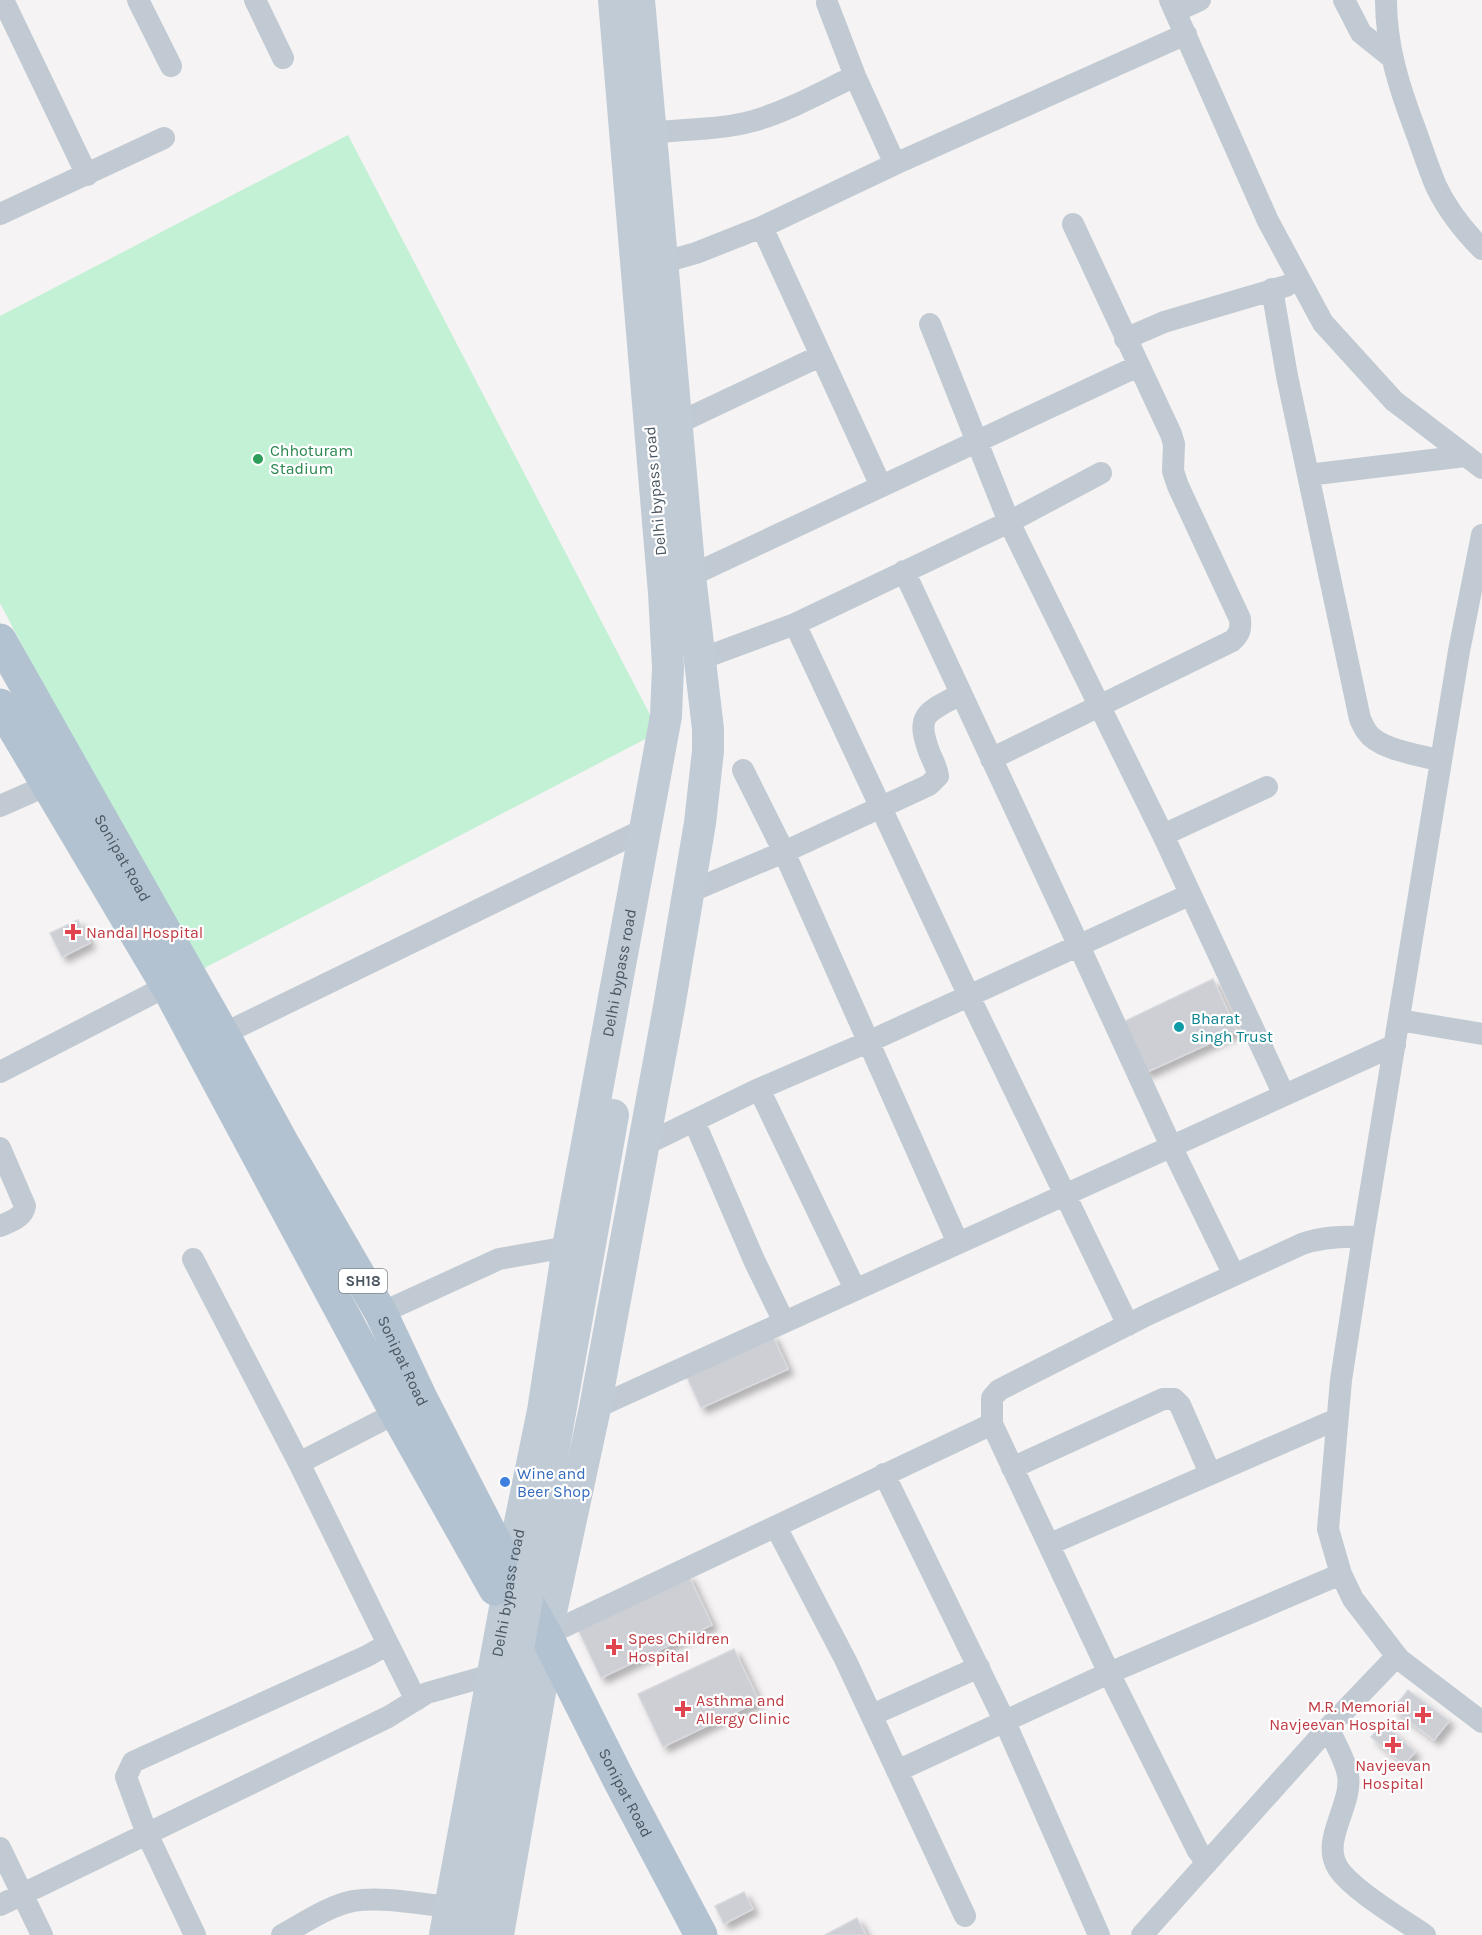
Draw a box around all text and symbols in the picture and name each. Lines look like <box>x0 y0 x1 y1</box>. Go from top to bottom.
street label: Delhi bypass road <box>640 425 670 557</box>
place label: Chhoturam Stadium <box>270 441 353 478</box>
marker: Chhoturam Stadium <box>251 452 265 466</box>
street label: Sonipat Road <box>91 810 155 905</box>
street label: Delhi bypass road <box>597 907 640 1038</box>
marker: Nandal Hospital <box>64 923 82 941</box>
place label: Nandal Hospital <box>86 923 203 942</box>
place label: Bharat singh Trust <box>1191 1009 1273 1046</box>
marker: Bharat singh Trust <box>1172 1020 1186 1034</box>
road number: SH18 <box>339 1269 387 1293</box>
street label: Sonipat Road <box>374 1312 433 1409</box>
place label: Wine and Beer Shop <box>517 1464 590 1501</box>
marker: Wine and Beer Shop <box>498 1475 512 1489</box>
street label: Delhi bypass road <box>487 1527 528 1658</box>
place label: Spes Children Hospital <box>628 1629 729 1666</box>
marker: Spes Children Hospital <box>605 1638 623 1656</box>
place label: Asthma and Allergy Clinic <box>696 1691 790 1728</box>
place label: M.R. Memorial Navjeevan Hospital <box>1269 1697 1410 1734</box>
marker: Asthma and Allergy Clinic <box>674 1700 692 1718</box>
marker: M.R. Memorial Navjeevan Hospital <box>1414 1706 1432 1724</box>
marker: Navjeevan Hospital <box>1384 1736 1402 1754</box>
street label: Sonipat Road <box>595 1745 657 1840</box>
place label: Navjeevan Hospital <box>1355 1756 1431 1793</box>

